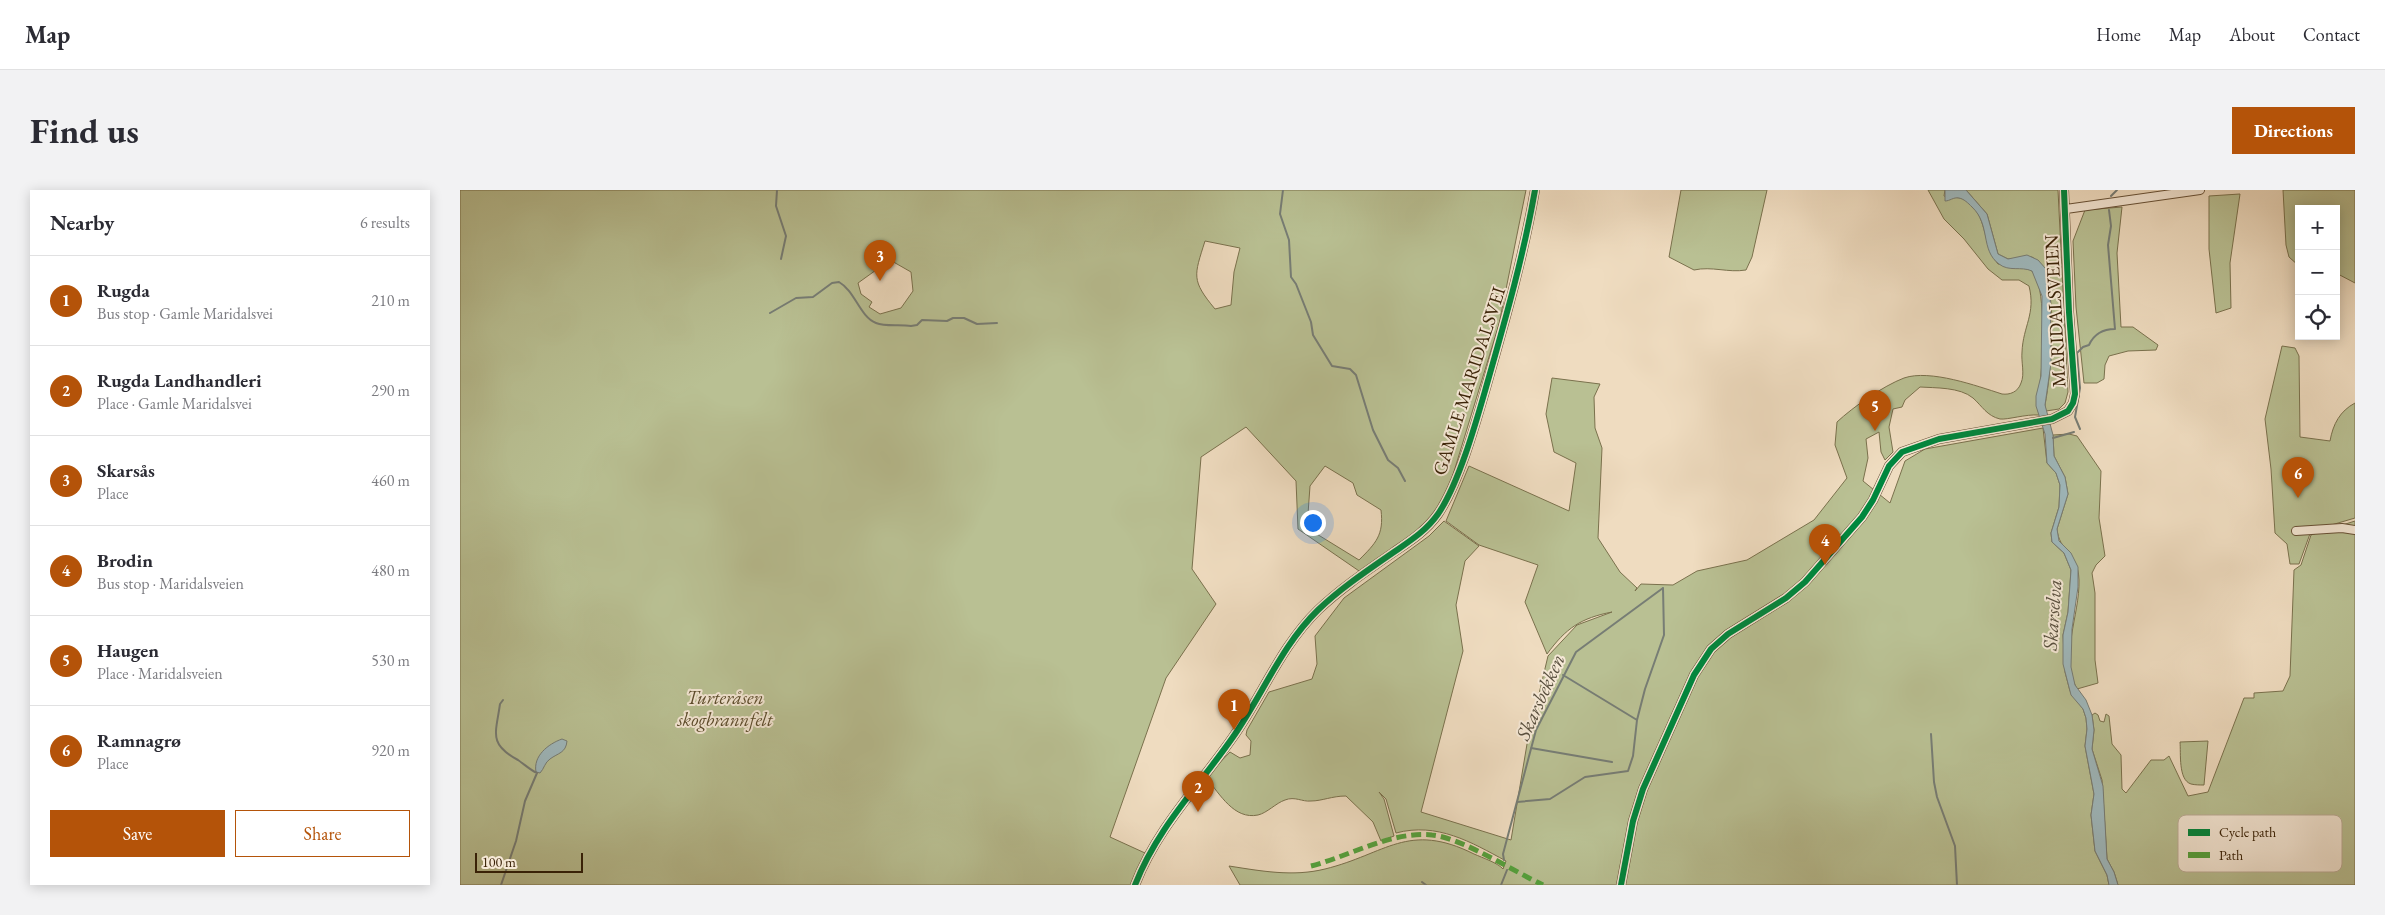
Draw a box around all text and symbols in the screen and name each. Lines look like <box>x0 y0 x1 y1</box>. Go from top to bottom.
text: Map <box>25 19 70 50</box>
text: Home <box>2096 23 2141 46</box>
text: Map <box>2169 23 2201 46</box>
text: About <box>2229 23 2275 46</box>
text: Contact <box>2303 23 2360 46</box>
button: Directions <box>2232 107 2355 154</box>
text: Find us <box>30 108 139 153</box>
map controls <box>2295 205 2340 340</box>
button: + <box>2295 205 2340 250</box>
text: Nearby <box>50 209 114 236</box>
text: 6 results <box>360 212 410 233</box>
street label: MARIDALSVEIEN <box>2039 234 2071 388</box>
pin: 3 <box>864 240 896 281</box>
button: − <box>2295 250 2340 295</box>
text: Rugda <box>97 278 150 303</box>
street label: GAMLE MARIDALSVEI <box>1427 283 1511 478</box>
text: 1 <box>62 290 70 311</box>
text: 210 m <box>371 290 410 311</box>
button: locate <box>2295 295 2340 340</box>
text: Bus stop · Gamle Maridalsvei <box>97 303 273 324</box>
text: Rugda Landhandleri <box>97 368 262 393</box>
text: 2 <box>62 380 70 401</box>
text: 290 m <box>371 380 410 401</box>
pin: 5 <box>1859 390 1891 431</box>
text: Place · Gamle Maridalsvei <box>97 393 252 414</box>
pin: 6 <box>2282 457 2314 498</box>
text: Skarsås <box>97 458 155 483</box>
text: 3 <box>62 470 70 491</box>
text: 460 m <box>371 470 410 491</box>
text: Place <box>97 483 129 504</box>
your location <box>1300 510 1326 536</box>
pin: 4 <box>1809 524 1841 565</box>
text: Brodin <box>97 548 153 573</box>
text: 4 <box>62 560 70 581</box>
text: 480 m <box>371 560 410 581</box>
text: Bus stop · Maridalsveien <box>97 573 244 594</box>
water label: Skarselva <box>2036 579 2067 652</box>
text: Haugen <box>97 638 159 663</box>
text: 5 <box>62 650 70 671</box>
text: 530 m <box>371 650 410 671</box>
water label: Skarsbekken <box>1509 650 1570 745</box>
text: Place · Maridalsveien <box>97 663 223 684</box>
park label: Turteråsen skogbrannfelt <box>677 685 774 732</box>
pin: 1 <box>1218 689 1250 730</box>
text: Ramnagrø <box>97 728 181 753</box>
text: 6 <box>62 740 70 761</box>
text: 920 m <box>371 740 410 761</box>
text: Place <box>97 753 129 774</box>
pin: 2 <box>1182 771 1214 812</box>
button: Save <box>50 810 225 857</box>
button: Share <box>235 810 410 857</box>
legend <box>2178 815 2342 872</box>
text: Cycle path <box>2219 823 2276 841</box>
text: Path <box>2219 846 2243 864</box>
scale bar <box>475 850 582 873</box>
text: 100 m <box>482 853 516 871</box>

